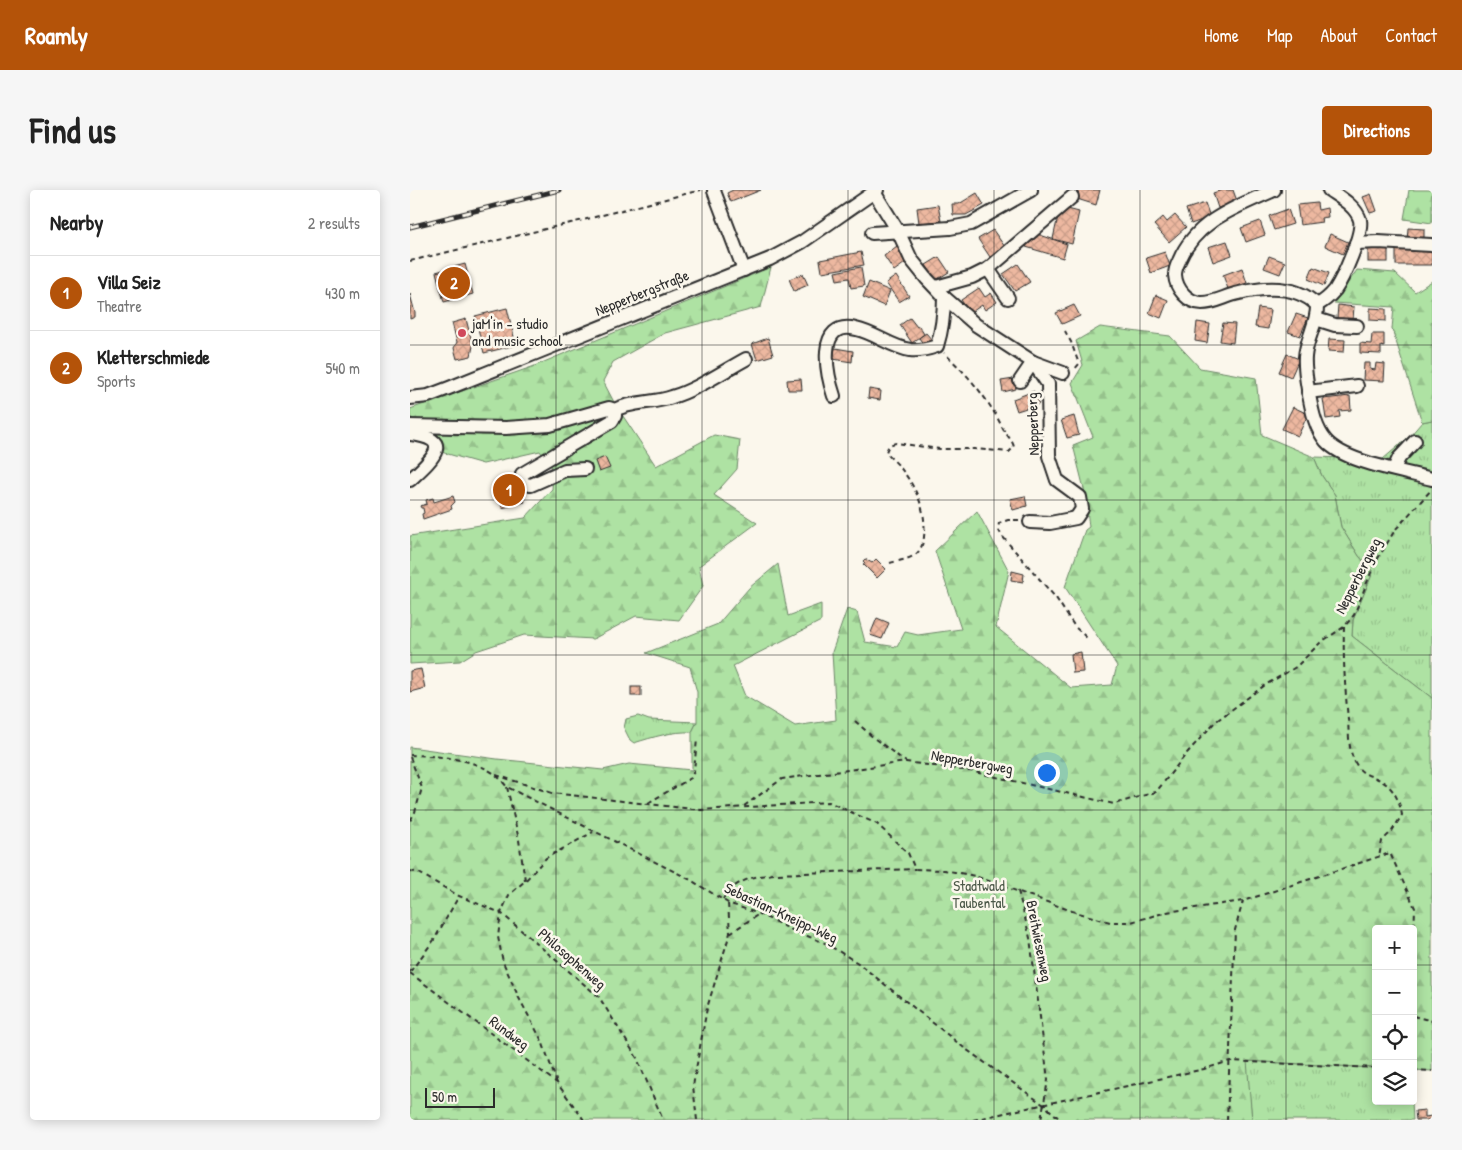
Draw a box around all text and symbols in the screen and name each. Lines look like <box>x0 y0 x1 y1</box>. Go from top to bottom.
text: Roamly <box>25 19 88 51</box>
text: Home <box>1204 23 1239 48</box>
text: Map <box>1267 23 1292 48</box>
text: About <box>1320 23 1357 48</box>
text: Contact <box>1385 23 1437 48</box>
button: Directions <box>1322 106 1432 155</box>
text: Find us <box>30 107 116 154</box>
text: Nearby <box>50 208 103 237</box>
text: 2 results <box>308 212 360 234</box>
pin: 2 <box>438 264 470 302</box>
street label: Nepperbergstraße <box>592 264 692 321</box>
text: Villa Seiz <box>97 269 161 295</box>
text: 1 <box>63 282 69 304</box>
text: 430 m <box>325 282 360 304</box>
text: Theatre <box>97 295 142 317</box>
place label: jaM'in - studio and music school <box>470 313 563 351</box>
marker: jaM'in - studio and music school <box>456 327 468 339</box>
text: Kletterschmiede <box>97 344 210 370</box>
text: 2 <box>62 357 70 379</box>
text: 540 m <box>326 357 360 379</box>
text: Sports <box>97 370 135 392</box>
street label: Nepperberg <box>1021 392 1044 456</box>
pin: 1 <box>493 471 525 509</box>
street label: Nepperbergweg <box>1329 534 1386 617</box>
street label: Nepperbergweg <box>930 744 1015 779</box>
your location <box>1034 760 1060 786</box>
park label: Stadtwald Taubental <box>953 875 1005 913</box>
street label: Sebastian-Kneipp-Weg <box>721 877 842 948</box>
street label: Breitwiesenweg <box>1021 899 1058 984</box>
street label: Philosophenweg <box>534 923 611 994</box>
map controls <box>1372 925 1417 1105</box>
button: + <box>1372 925 1417 970</box>
button: − <box>1372 970 1417 1015</box>
street label: Rundweg <box>485 1011 534 1055</box>
button: locate <box>1372 1015 1417 1060</box>
button: layers <box>1372 1060 1417 1105</box>
scale bar <box>425 1085 495 1108</box>
text: 50 m <box>432 1087 457 1106</box>

